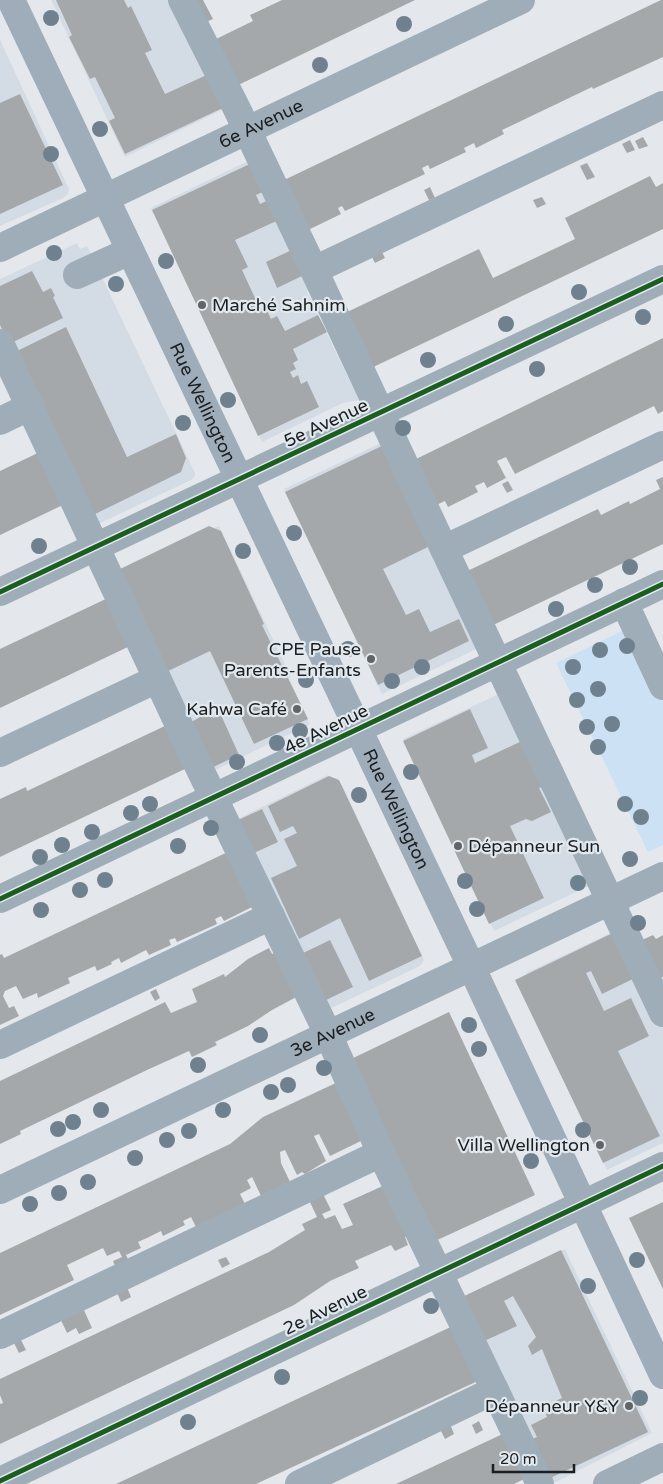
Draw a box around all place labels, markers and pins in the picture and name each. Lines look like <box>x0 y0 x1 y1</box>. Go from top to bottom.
place label: Marché Sahnim <box>212 294 346 316</box>
marker: Marché Sahnim <box>196 299 208 311</box>
place label: CPE Pause Parents-Enfants <box>224 638 361 681</box>
marker: CPE Pause Parents-Enfants <box>365 653 377 665</box>
place label: Kahwa Café <box>186 698 287 720</box>
marker: Kahwa Café <box>291 703 303 715</box>
place label: Dépanneur Sun <box>468 835 600 857</box>
marker: Dépanneur Sun <box>452 840 464 852</box>
place label: Villa Wellington <box>457 1134 590 1156</box>
marker: Villa Wellington <box>594 1139 606 1151</box>
place label: Dépanneur Y&Y <box>485 1395 619 1417</box>
marker: Dépanneur Y&Y <box>623 1400 635 1412</box>

